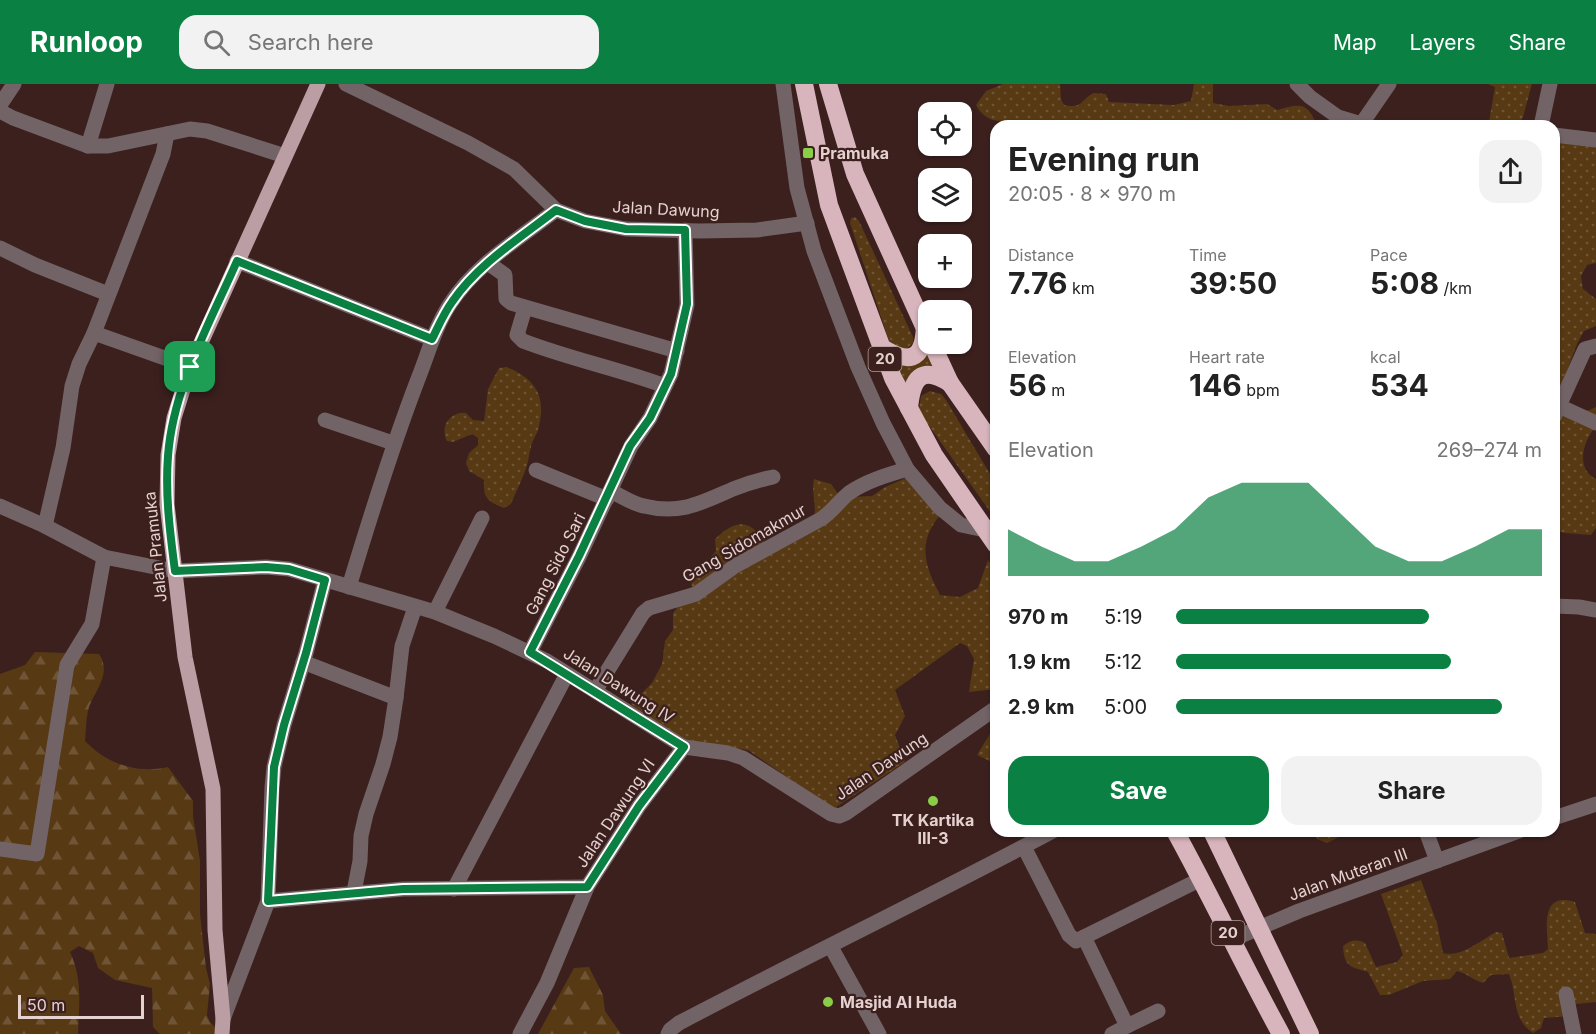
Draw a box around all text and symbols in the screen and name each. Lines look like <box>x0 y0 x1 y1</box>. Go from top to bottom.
search box <box>179 15 599 69</box>
text: Runloop <box>30 25 143 59</box>
icon: search <box>200 26 233 59</box>
text: Search here <box>248 29 374 55</box>
text: Map <box>1333 30 1377 55</box>
text: Layers <box>1410 30 1476 55</box>
text: Share <box>1509 30 1566 55</box>
map controls <box>918 102 972 354</box>
button: locate <box>918 102 972 156</box>
text: Evening run <box>1008 139 1200 179</box>
button: share <box>1479 140 1542 203</box>
place label: Pramuka <box>820 143 889 163</box>
marker: Pramuka <box>801 146 815 160</box>
button: layers <box>918 168 972 222</box>
text: 20:05 · 8 × 970 m <box>1008 182 1176 206</box>
street label: Jalan Dawung <box>612 196 720 222</box>
button: + <box>918 234 972 288</box>
text: Distance <box>1008 245 1074 265</box>
text: Time <box>1189 245 1227 265</box>
text: Pace <box>1370 245 1408 265</box>
text: 7.76 <box>1008 265 1067 301</box>
text: 39:50 <box>1189 265 1277 301</box>
text: 5:08 <box>1370 265 1439 301</box>
text: km <box>1067 278 1095 298</box>
text: /km <box>1439 278 1472 298</box>
button: − <box>918 300 972 354</box>
pin <box>164 341 215 392</box>
road number: 20 <box>868 347 902 371</box>
text: Elevation <box>1008 347 1077 367</box>
text: Heart rate <box>1189 347 1265 367</box>
text: kcal <box>1370 347 1401 367</box>
icon: arrive <box>173 350 206 383</box>
text: 56 <box>1008 367 1047 403</box>
text: 146 <box>1189 367 1242 403</box>
text: 534 <box>1370 367 1429 403</box>
text: m <box>1047 380 1065 400</box>
text: bpm <box>1242 380 1280 400</box>
text: Elevation <box>1008 438 1094 462</box>
text: 269–274 m <box>1437 438 1542 462</box>
street label: Jalan Pramuka <box>139 491 171 603</box>
street label: Gang Sidomakmur <box>679 499 809 587</box>
street label: Gang Sido Sari <box>521 510 589 618</box>
text: 970 m <box>1008 605 1068 629</box>
text: 5:19 <box>1104 605 1142 629</box>
street label: Jalan Dawung IV <box>560 643 678 727</box>
text: 1.9 km <box>1008 650 1071 674</box>
text: 5:12 <box>1104 650 1142 674</box>
text: 2.9 km <box>1008 695 1075 719</box>
text: 5:00 <box>1104 695 1147 719</box>
street label: Jalan Dawung <box>831 728 931 804</box>
street label: Jalan Dawung VI <box>571 755 659 871</box>
button: Save <box>1008 756 1269 825</box>
button: Share <box>1281 756 1542 825</box>
marker: TK Kartika III-3 <box>926 794 940 808</box>
place label: TK Kartika III-3 <box>892 810 974 848</box>
street label: Jalan Muteran III <box>1286 843 1410 905</box>
road number: 20 <box>1212 921 1244 945</box>
scale bar <box>18 992 144 1020</box>
place label: Masjid Al Huda <box>840 992 957 1012</box>
text: 50 m <box>27 995 65 1015</box>
marker: Masjid Al Huda <box>821 995 835 1009</box>

